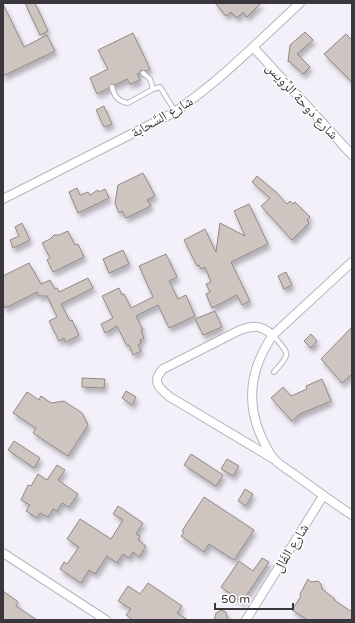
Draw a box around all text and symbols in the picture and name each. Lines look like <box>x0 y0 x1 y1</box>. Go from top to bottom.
street label: شارع دَوحة الرِّوَيس <box>261 59 342 144</box>
street label: شارع السَّحابة <box>128 92 197 142</box>
street label: شارع الفَال <box>270 521 313 576</box>
scale bar <box>215 585 293 611</box>
text: 50 m <box>221 592 250 606</box>

